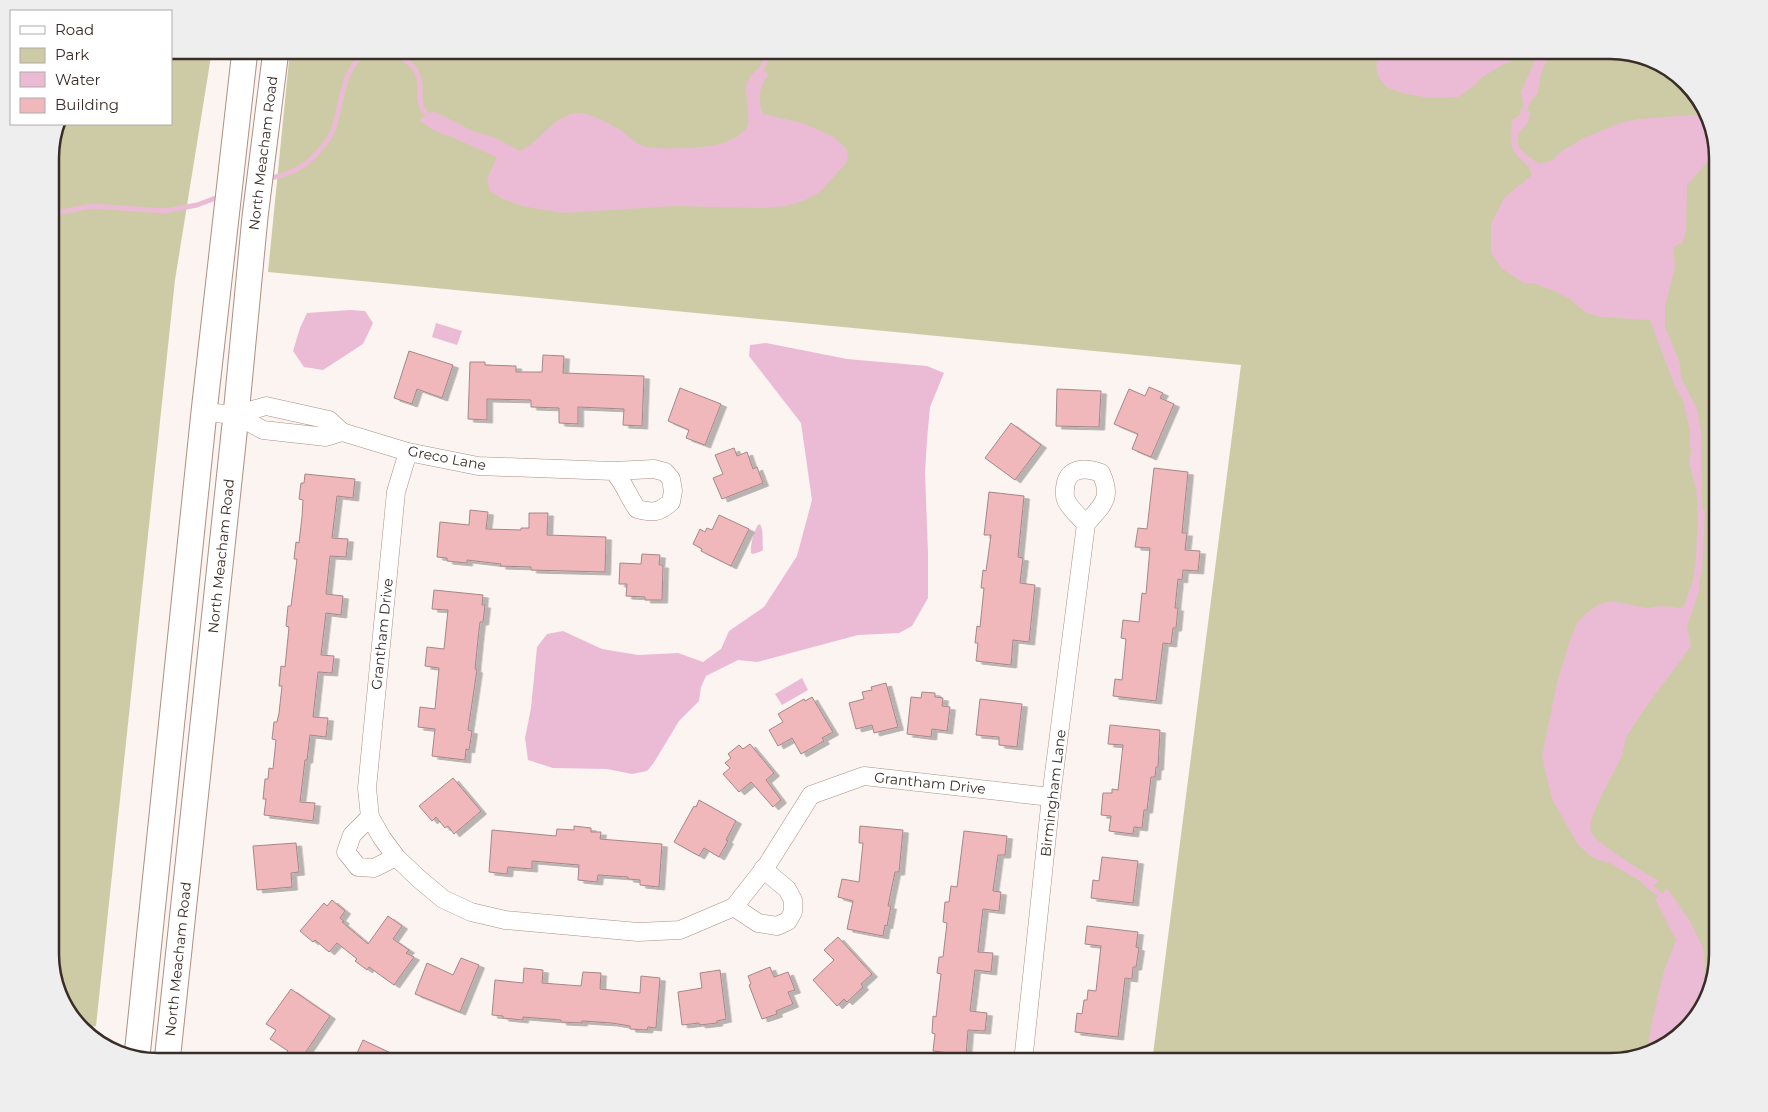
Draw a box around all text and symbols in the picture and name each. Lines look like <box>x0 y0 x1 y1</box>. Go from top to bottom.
legend <box>10 10 172 125</box>
text: Road <box>55 20 94 39</box>
text: Park <box>55 45 89 64</box>
text: Water <box>55 70 101 89</box>
street label: North Meacham Road <box>245 75 281 231</box>
text: Building <box>55 95 119 114</box>
street label: Greco Lane <box>406 442 488 474</box>
street label: North Meacham Road <box>204 478 238 634</box>
street label: Grantham Drive <box>367 577 397 691</box>
street label: Birmingham Lane <box>1036 728 1070 858</box>
street label: Grantham Drive <box>873 768 987 798</box>
street label: North Meacham Road <box>161 881 195 1037</box>

